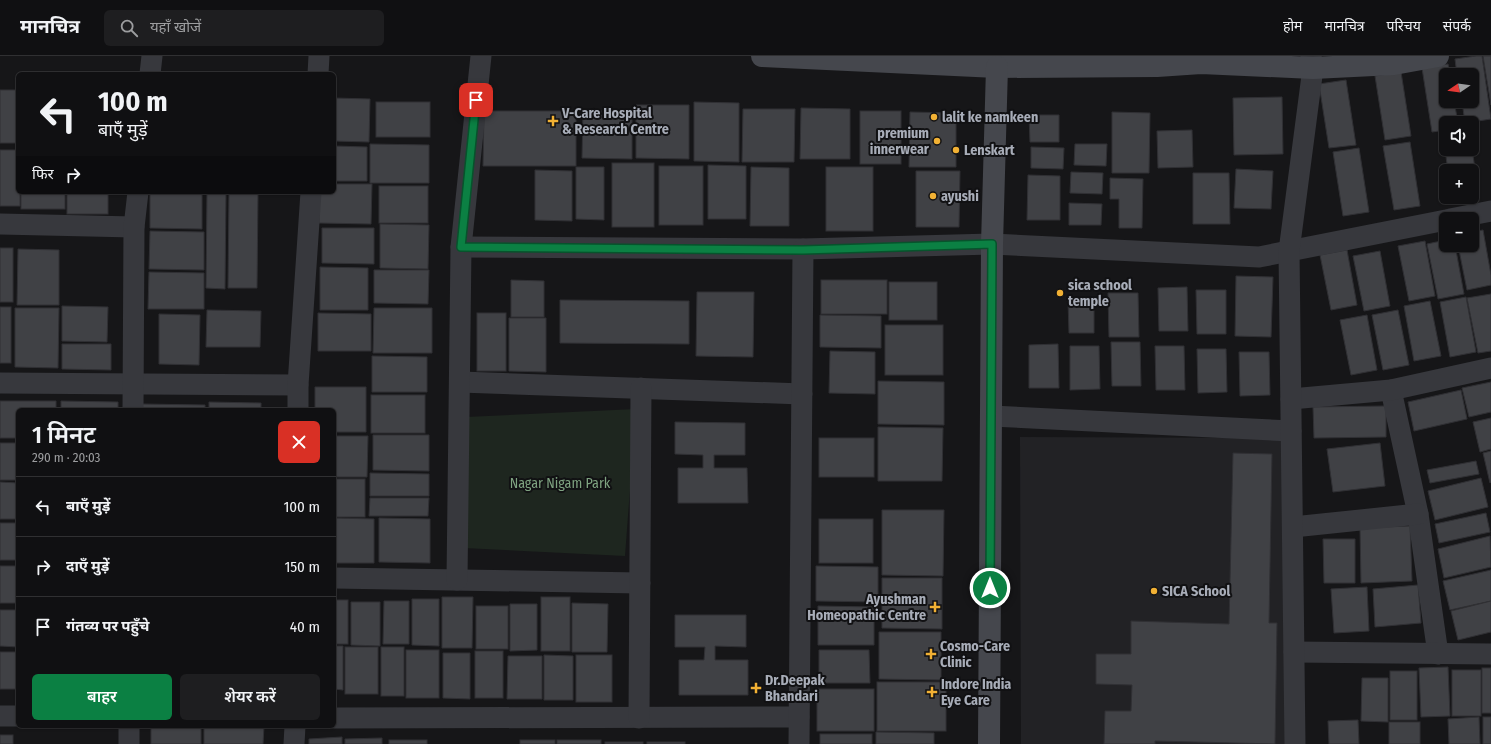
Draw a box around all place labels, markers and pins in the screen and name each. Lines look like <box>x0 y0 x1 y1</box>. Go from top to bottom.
pin <box>459 83 493 117</box>
place label: V-Care Hospital & Research Centre <box>561 105 669 138</box>
place label: lalit ke namkeen <box>942 109 1038 126</box>
marker: lalit ke namkeen <box>929 112 939 122</box>
marker: V-Care Hospital & Research Centre <box>547 115 559 127</box>
place label: premium innerwear <box>870 125 930 158</box>
marker: premium innerwear <box>932 136 942 146</box>
place label: Lenskart <box>964 142 1016 159</box>
marker: Lenskart <box>951 145 961 155</box>
place label: ayushi <box>941 188 979 205</box>
marker: ayushi <box>928 191 938 201</box>
place label: sica school temple <box>1068 277 1132 310</box>
marker: sica school temple <box>1055 288 1065 298</box>
place label: SICA School <box>1162 583 1231 600</box>
marker: SICA School <box>1149 586 1159 596</box>
place label: Ayushman Homeopathic Centre <box>807 591 926 624</box>
marker: Ayushman Homeopathic Centre <box>929 601 941 613</box>
place label: Cosmo-Care Clinic <box>940 638 1010 671</box>
marker: Cosmo-Care Clinic <box>925 648 937 660</box>
place label: Dr.Deepak Bhandari <box>765 672 826 705</box>
place label: Indore India Eye Care <box>941 676 1011 709</box>
marker: Dr.Deepak Bhandari <box>750 682 762 694</box>
marker: Indore India Eye Care <box>926 686 938 698</box>

